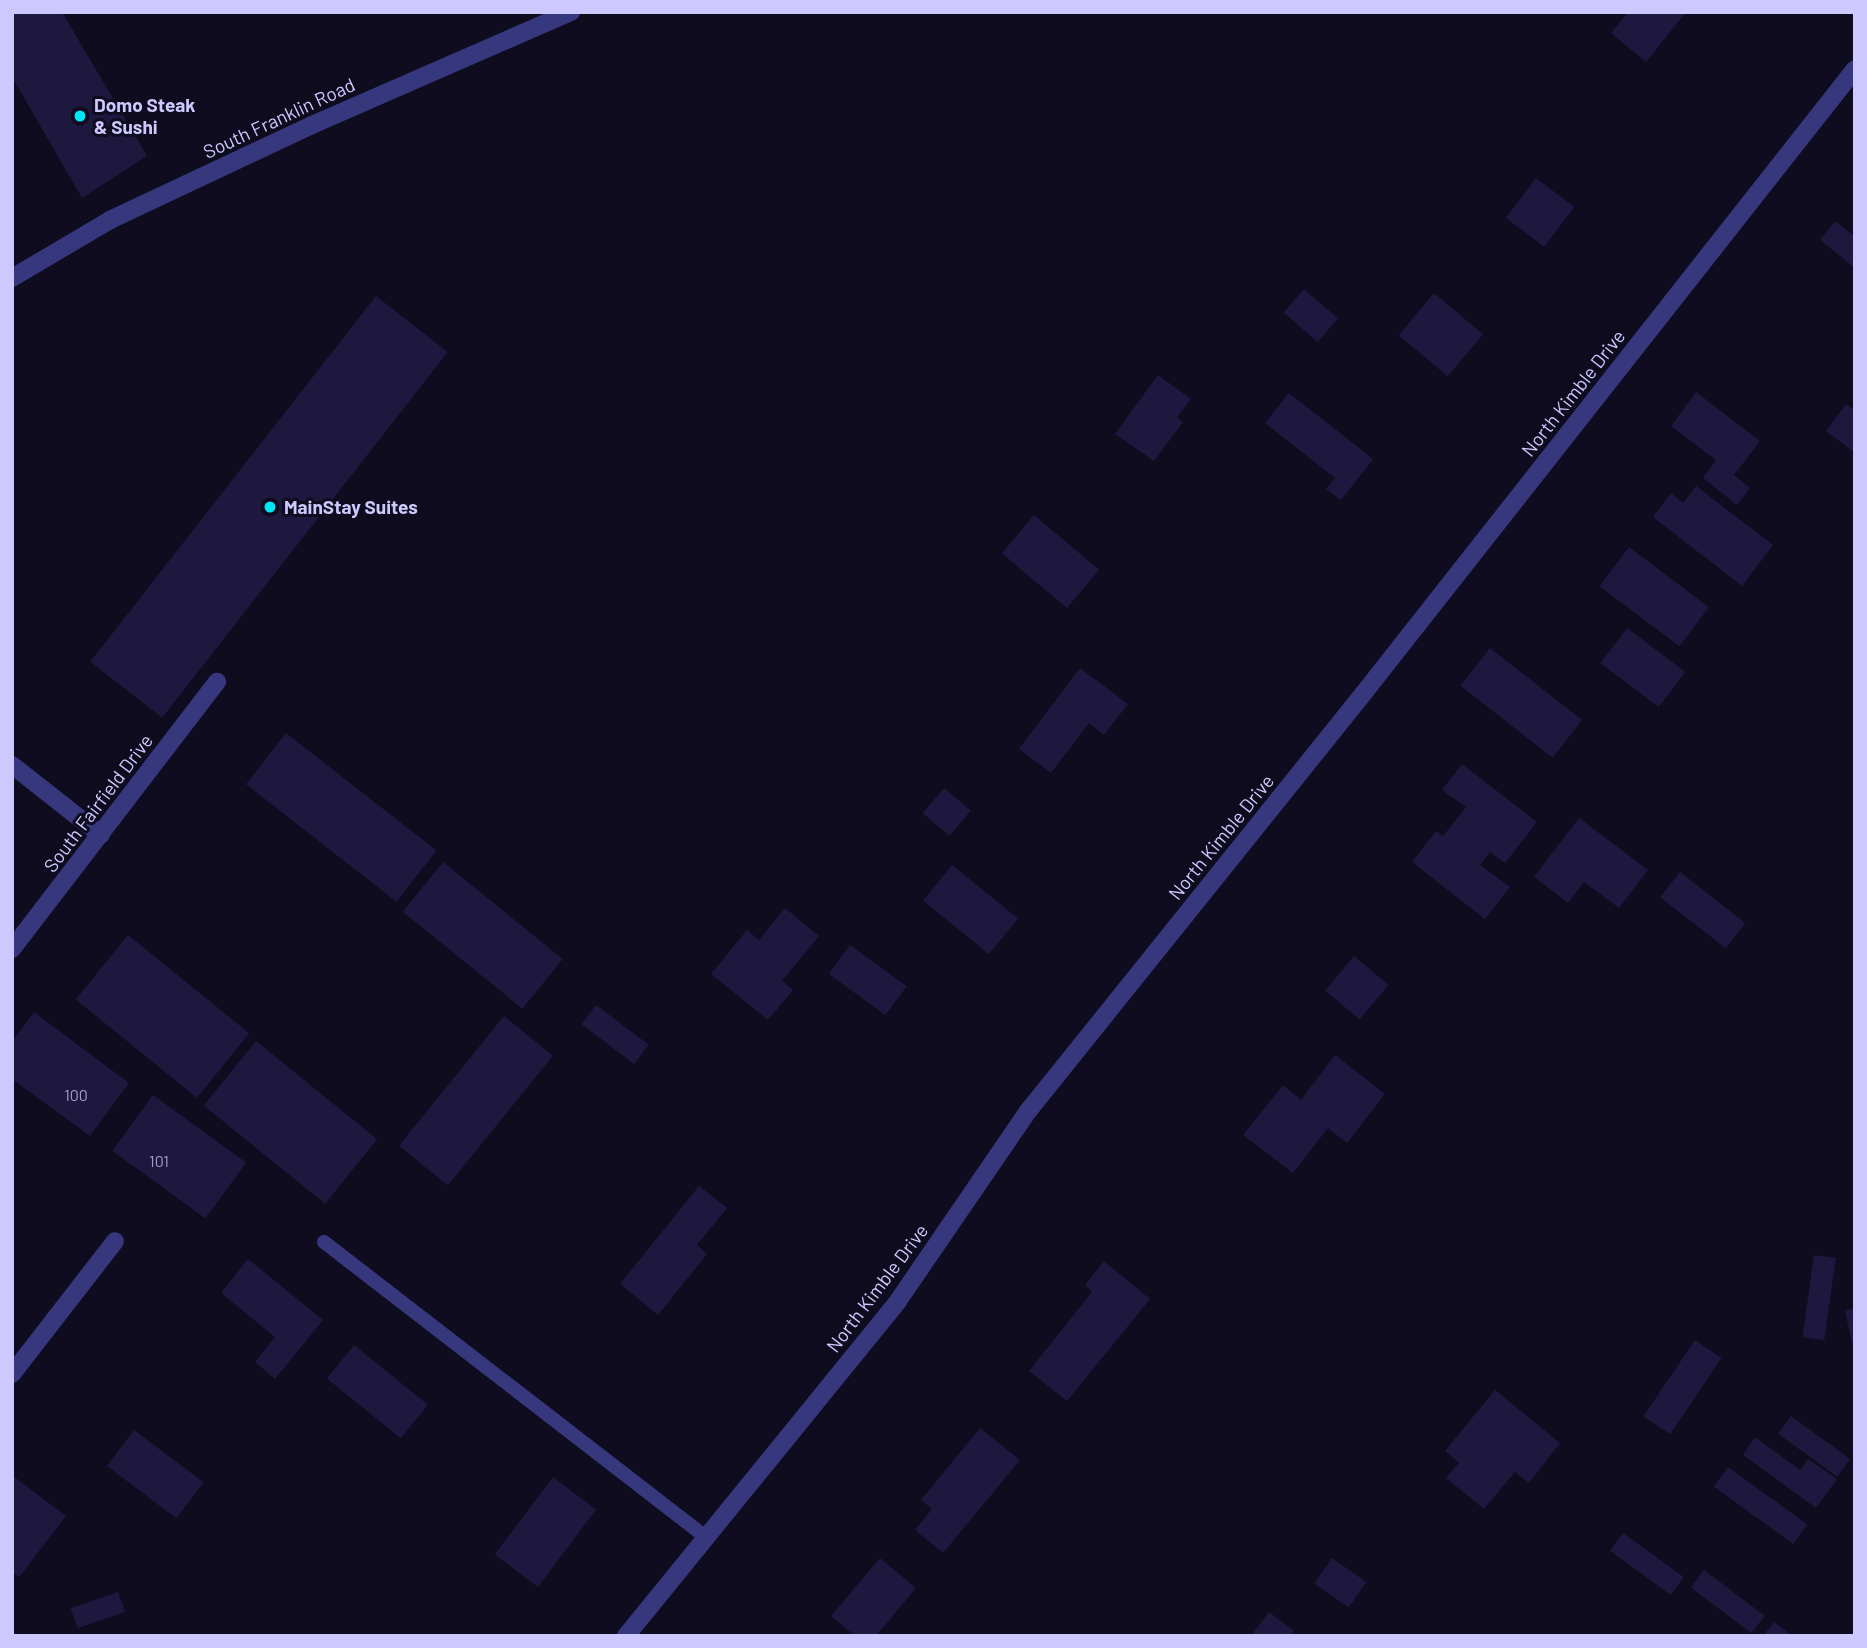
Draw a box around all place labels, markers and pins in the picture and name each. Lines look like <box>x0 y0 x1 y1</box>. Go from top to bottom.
place label: Domo Steak & Sushi <box>94 94 195 138</box>
marker: Domo Steak & Sushi <box>72 108 88 124</box>
place label: MainStay Suites <box>284 496 418 518</box>
marker: MainStay Suites <box>262 499 278 515</box>

